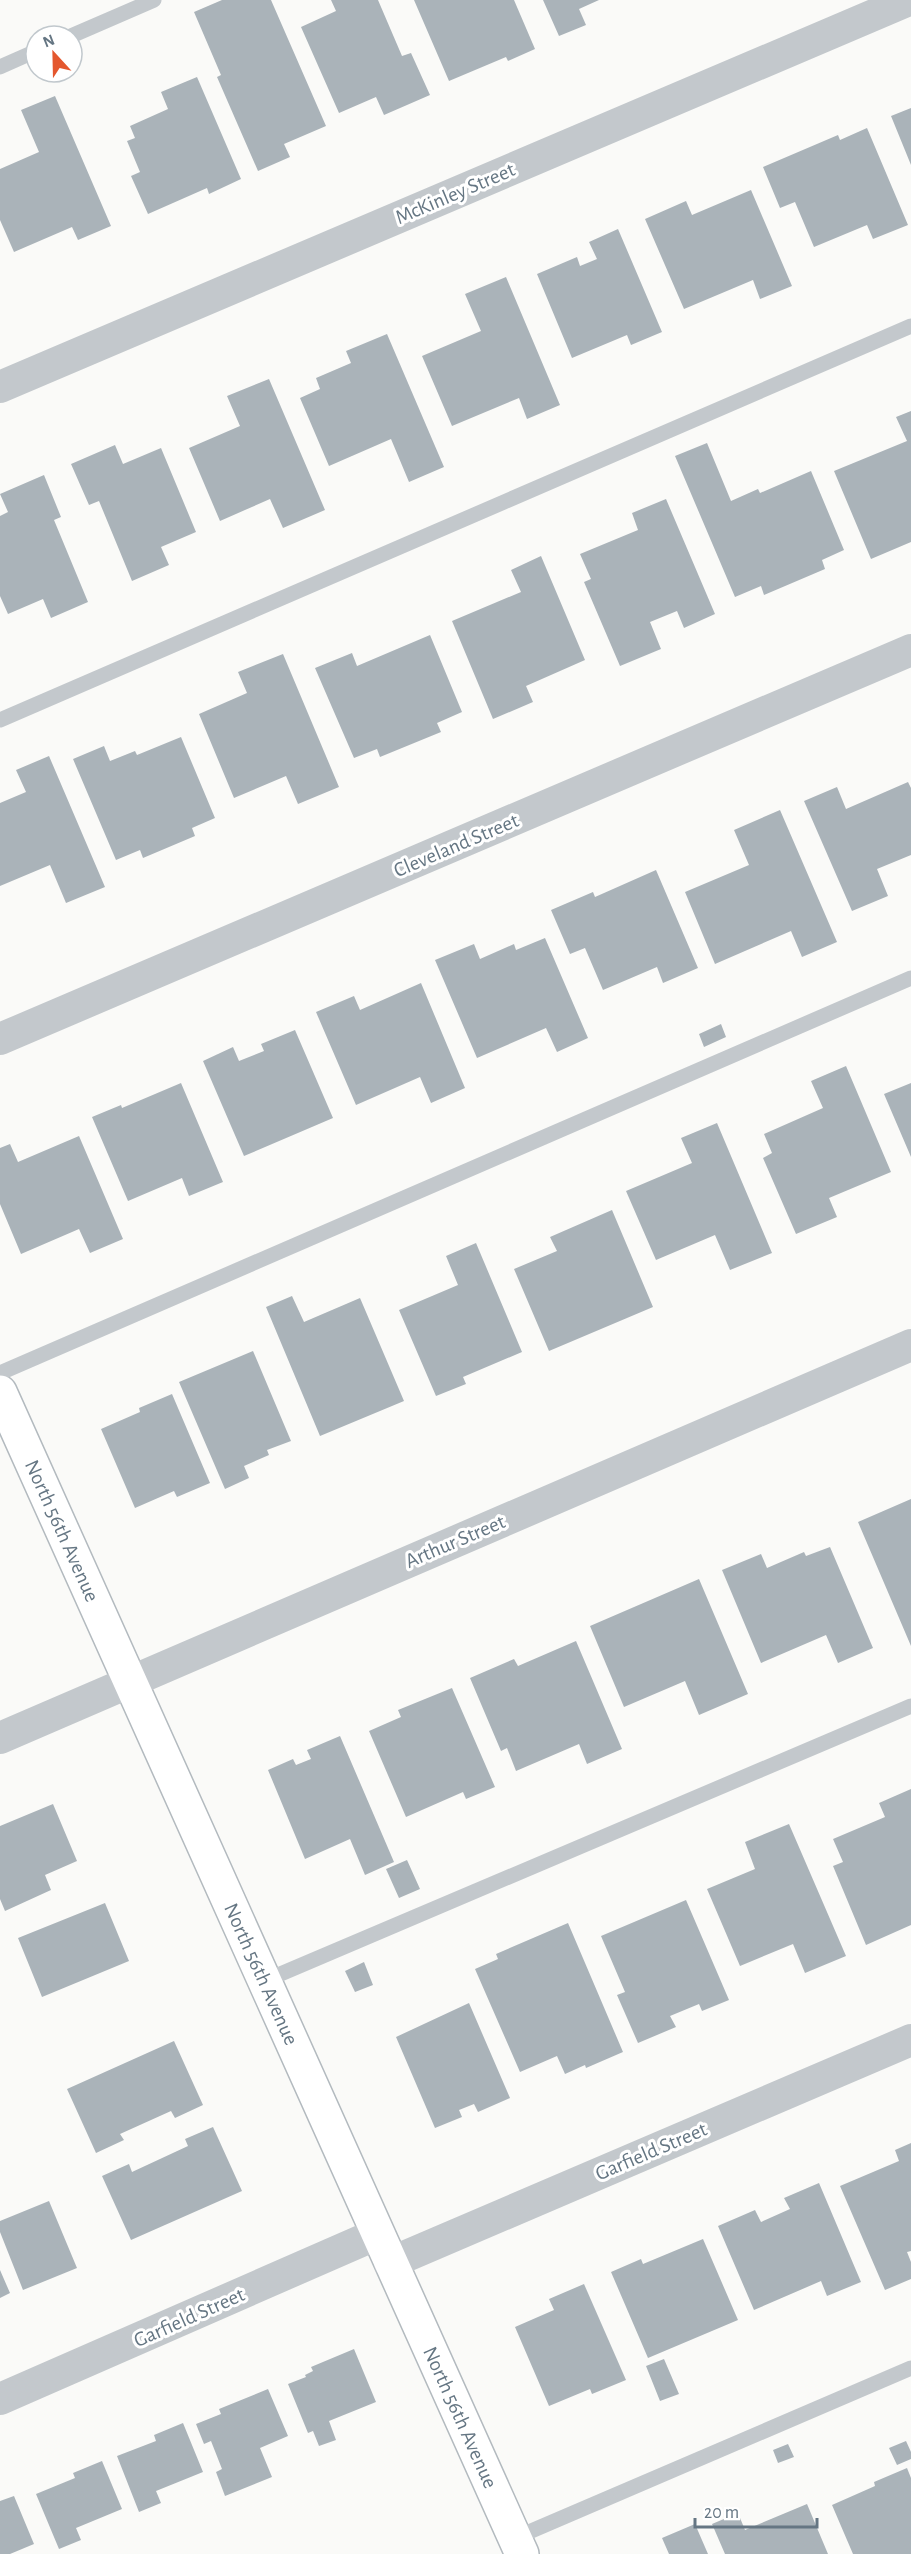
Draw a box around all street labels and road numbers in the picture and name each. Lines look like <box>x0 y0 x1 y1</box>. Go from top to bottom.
street label: McKinley Street <box>392 159 518 228</box>
street label: Cleveland Street <box>391 810 522 881</box>
street label: North 56th Avenue <box>21 1457 103 1605</box>
street label: Arthur Street <box>402 1511 509 1572</box>
street label: North 56th Avenue <box>220 1900 302 2048</box>
street label: Garfield Street <box>592 2118 710 2184</box>
street label: Garfield Street <box>131 2284 248 2351</box>
street label: North 56th Avenue <box>419 2343 501 2492</box>

